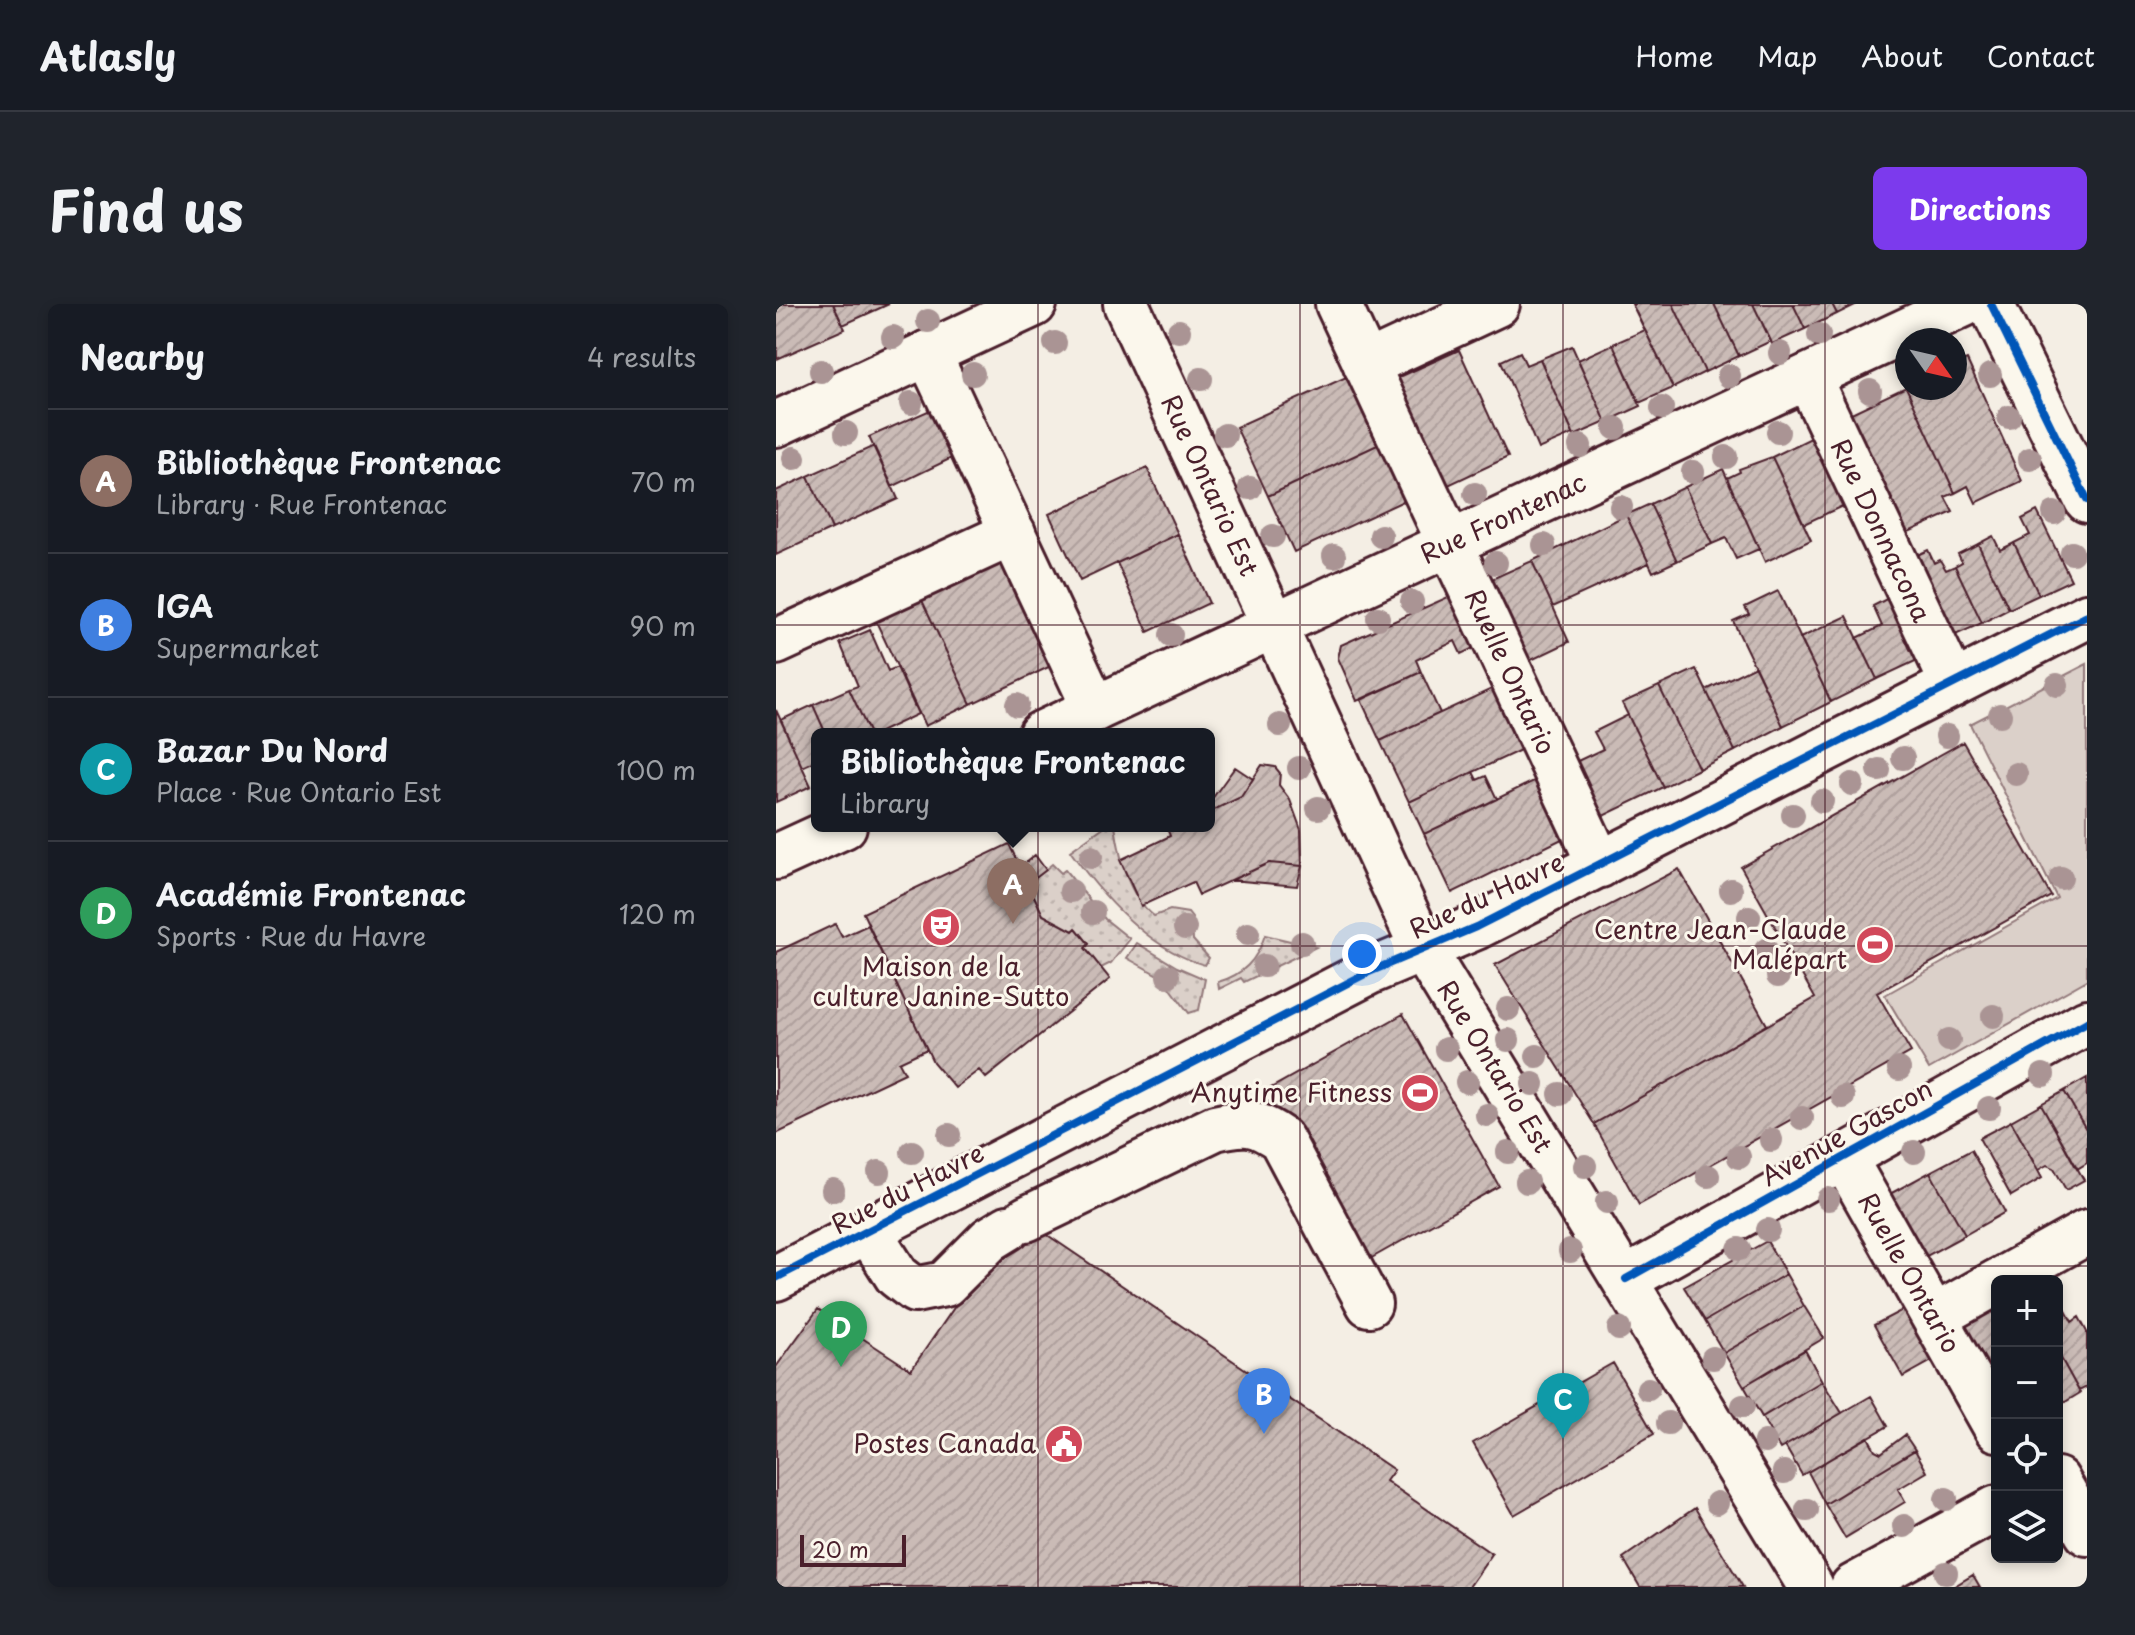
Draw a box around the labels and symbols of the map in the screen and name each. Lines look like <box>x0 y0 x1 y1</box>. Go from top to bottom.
north arrow <box>1895 328 1967 400</box>
street label: Rue Ontario Est <box>1152 388 1270 582</box>
street label: Rue Donnacona <box>1822 432 1942 629</box>
street label: Rue Frontenac <box>1413 462 1592 573</box>
street label: Ruelle Ontario <box>1456 582 1567 760</box>
street label: Rue du Havre <box>1403 842 1570 948</box>
pin: A <box>987 858 1039 924</box>
theatre icon: Maison de la culture Janine-Sutto <box>920 906 962 948</box>
place label: Centre Jean-Claude Malépart <box>1594 909 1847 978</box>
sports icon: Centre Jean-Claude Malépart <box>1854 924 1896 966</box>
your location <box>1342 934 1382 974</box>
place label: Maison de la culture Janine-Sutto <box>813 946 1069 1015</box>
street label: Rue Ontario Est <box>1428 972 1563 1160</box>
street label: Avenue Gascon <box>1753 1068 1939 1195</box>
place label: Anytime Fitness <box>1191 1072 1392 1111</box>
sports icon: Anytime Fitness <box>1399 1072 1441 1114</box>
street label: Rue du Havre <box>824 1132 990 1243</box>
street label: Ruelle Ontario <box>1849 1185 1971 1360</box>
pin: D <box>815 1301 867 1367</box>
pin: B <box>1238 1368 1290 1434</box>
pin: C <box>1537 1373 1589 1439</box>
place label: Postes Canada <box>853 1423 1037 1462</box>
public building icon: Postes Canada <box>1043 1423 1085 1465</box>
scale bar <box>800 1531 906 1567</box>

